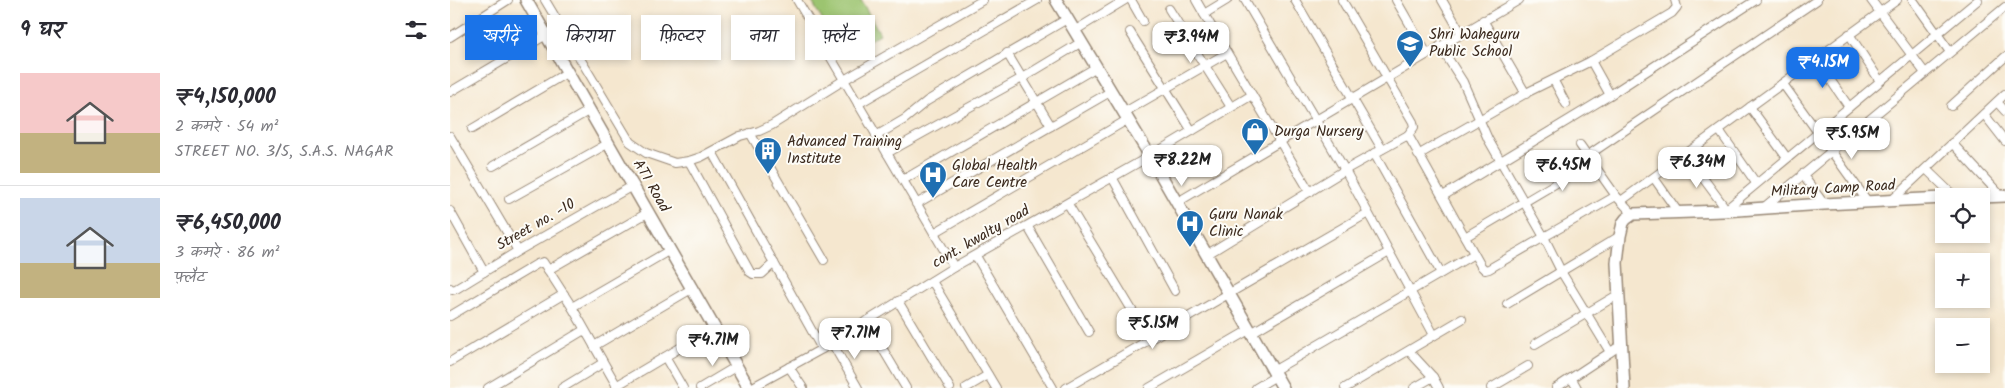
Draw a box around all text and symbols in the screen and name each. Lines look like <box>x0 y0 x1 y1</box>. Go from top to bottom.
text: 9 घर <box>20 14 63 47</box>
chip: खरीदें <box>465 15 537 60</box>
chip: किराया <box>547 15 631 60</box>
chip: फ़िल्टर <box>641 15 721 60</box>
chip: नया <box>731 15 795 60</box>
chip: फ़्लैट <box>805 15 875 60</box>
icon: filters <box>402 16 430 44</box>
pin: ₹3.94M <box>1150 22 1232 64</box>
place label: Shri Waheguru Public School <box>1429 23 1520 64</box>
text: ₹3.94M <box>1163 25 1219 50</box>
school or university icon: Shri Waheguru Public School <box>1395 29 1425 68</box>
pin: ₹4.15M <box>1782 46 1864 89</box>
text: ₹4.15M <box>1797 50 1849 75</box>
text: ₹4,150,000 <box>175 81 276 114</box>
icon: home <box>60 93 120 153</box>
text: 2 कमरे · 54 m² <box>175 114 278 139</box>
shop icon: Durga Nursery <box>1240 117 1270 156</box>
pin: ₹5.95M <box>1811 118 1893 160</box>
place label: Durga Nursery <box>1274 120 1364 144</box>
text: ₹5.95M <box>1825 121 1879 146</box>
place label: Advanced Training Institute <box>787 130 902 171</box>
building icon: Advanced Training Institute <box>753 136 783 175</box>
text: STREET NO. 3/5, S.A.S. NAGAR <box>175 139 393 164</box>
pin: ₹8.22M <box>1141 144 1223 187</box>
pin: ₹6.34M <box>1656 146 1738 189</box>
text: ₹8.22M <box>1153 148 1211 173</box>
pin: ₹6.45M <box>1522 150 1604 192</box>
text: ₹6.34M <box>1669 150 1725 175</box>
text: ₹6.45M <box>1535 153 1591 178</box>
place label: Global Health Care Centre <box>952 154 1038 195</box>
street label: ATI Road <box>626 155 676 218</box>
hospital icon: Global Health Care Centre <box>918 160 948 199</box>
street label: Military Camp Road <box>1770 174 1896 204</box>
map controls <box>1935 188 1990 373</box>
button: locate <box>1935 188 1990 243</box>
street label: Street no. -10 <box>492 192 580 257</box>
street label: cont. kwalty road <box>927 199 1035 275</box>
place label: Guru Nanak Clinic <box>1209 203 1284 244</box>
text: ₹6,450,000 <box>175 207 281 240</box>
hospital icon: Guru Nanak Clinic <box>1175 209 1205 248</box>
icon: home <box>60 218 120 278</box>
text: 3 कमरे · 86 m² <box>175 240 279 265</box>
button: + <box>1935 253 1990 308</box>
text: फ़्लैट <box>175 265 206 290</box>
pin: ₹5.15M <box>1112 308 1194 350</box>
text: ₹5.15M <box>1128 311 1178 336</box>
pin: ₹7.71M <box>814 318 896 360</box>
button: − <box>1935 318 1990 373</box>
text: ₹7.71M <box>830 321 880 346</box>
pin: ₹4.71M <box>672 324 754 367</box>
text: ₹4.71M <box>688 328 738 353</box>

